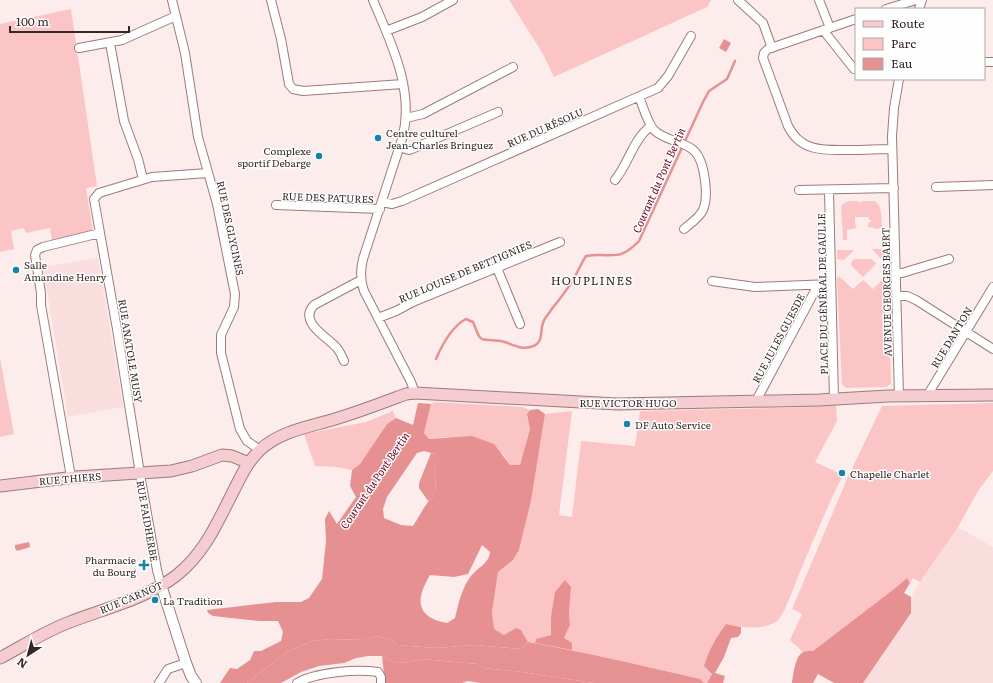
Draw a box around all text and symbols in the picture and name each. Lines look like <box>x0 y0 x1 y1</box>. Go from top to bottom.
scale bar <box>10 8 129 34</box>
legend <box>855 8 985 80</box>
text: 100 m <box>16 12 49 30</box>
text: Route <box>891 14 925 32</box>
text: Parc <box>891 34 916 52</box>
text: Eau <box>891 54 913 72</box>
street label: RUE DU RÉSOLU <box>504 103 586 151</box>
water label: Courant du Pont Bertin <box>628 124 689 235</box>
place label: Centre culturel Jean-Charles Bringuez <box>386 125 493 152</box>
marker: Centre culturel Jean-Charles Bringuez <box>373 133 383 143</box>
place label: Complexe sportif Debarge <box>237 143 311 170</box>
marker: Complexe sportif Debarge <box>314 151 324 161</box>
street label: RUE DES GLYCINES <box>214 179 248 277</box>
street label: RUE DES PATURES <box>282 188 374 206</box>
street label: PLACE DU GÉNÉRAL DE GAULLE <box>813 213 831 375</box>
street label: AVENUE GEORGES BAERT <box>877 227 895 357</box>
street label: RUE LOUISE DE BETTIGNIES <box>396 236 534 306</box>
place label: Salle Amandine Henry <box>24 257 107 284</box>
marker: Salle Amandine Henry <box>11 265 21 275</box>
district label: HOUPLINES <box>551 271 633 289</box>
street label: RUE JULES GUESDE <box>748 291 808 385</box>
street label: RUE ANATOLE MUSY <box>115 298 147 404</box>
street label: RUE DANTON <box>927 303 975 371</box>
street label: RUE VICTOR HUGO <box>579 395 677 410</box>
place label: DF Auto Service <box>635 417 711 432</box>
marker: DF Auto Service <box>622 419 632 429</box>
water label: Courant du Pont Bertin <box>336 428 413 532</box>
place label: Chapelle Charlet <box>850 466 929 481</box>
street label: RUE THIERS <box>38 468 102 488</box>
marker: Chapelle Charlet <box>837 468 847 478</box>
street label: RUE FAIDHERBE <box>133 479 163 563</box>
place label: Pharmacie du Bourg <box>85 552 136 579</box>
marker: Pharmacie du Bourg <box>139 560 149 570</box>
street label: RUE CARNOT <box>97 577 165 617</box>
place label: La Tradition <box>163 593 223 608</box>
marker: La Tradition <box>150 595 160 605</box>
north arrow <box>8 635 48 675</box>
text: N <box>13 655 30 673</box>

